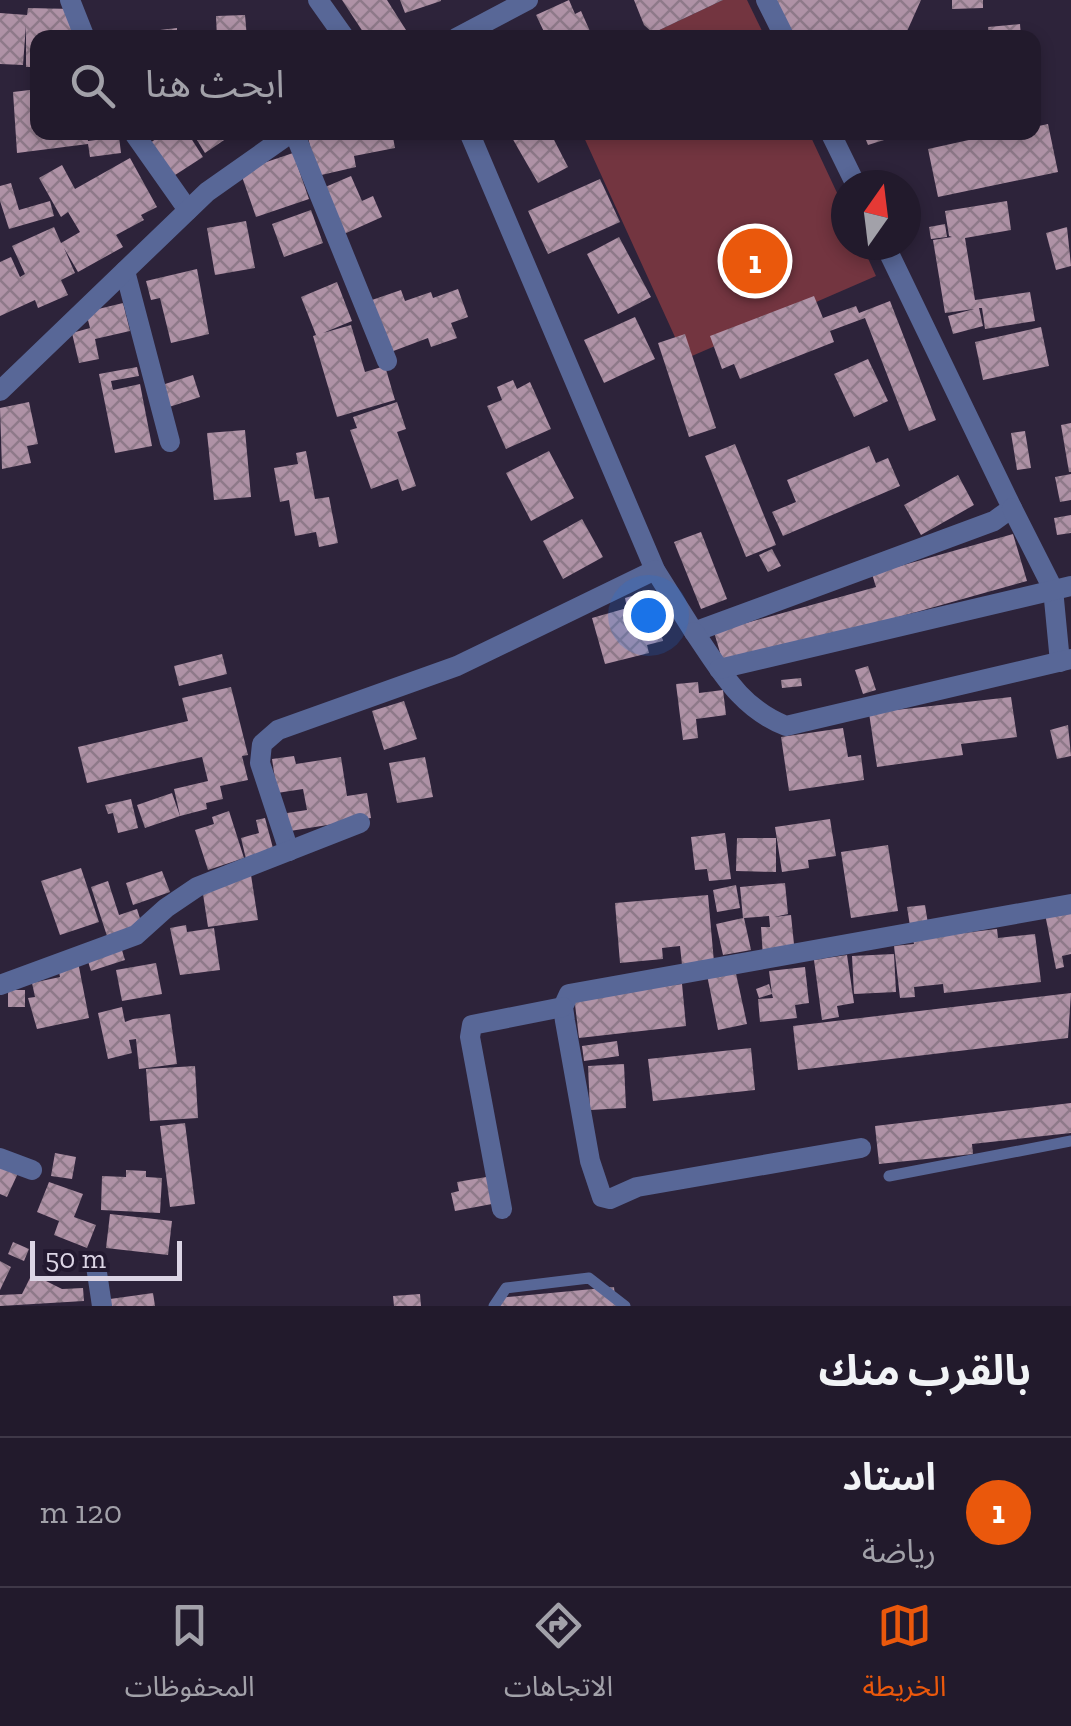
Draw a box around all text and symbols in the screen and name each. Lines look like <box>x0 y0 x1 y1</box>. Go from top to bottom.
search box <box>30 30 1041 140</box>
icon: search <box>65 58 120 113</box>
text: ابحث هنا <box>145 61 285 107</box>
north arrow <box>831 170 921 260</box>
pin: 1 <box>722 224 788 298</box>
your location <box>623 590 674 641</box>
scale bar <box>30 1236 182 1280</box>
text: 50 m <box>45 1242 106 1275</box>
text: بالقرب منك <box>818 1345 1031 1396</box>
text: استاد <box>842 1454 936 1500</box>
text: 120 m <box>40 1493 122 1531</box>
text: 1 <box>992 1493 1005 1531</box>
text: رياضة <box>862 1532 936 1570</box>
tab: المحفوظات <box>125 1598 255 1717</box>
tab: الاتجاهات <box>504 1598 613 1717</box>
tab: الخريطة <box>862 1598 946 1717</box>

